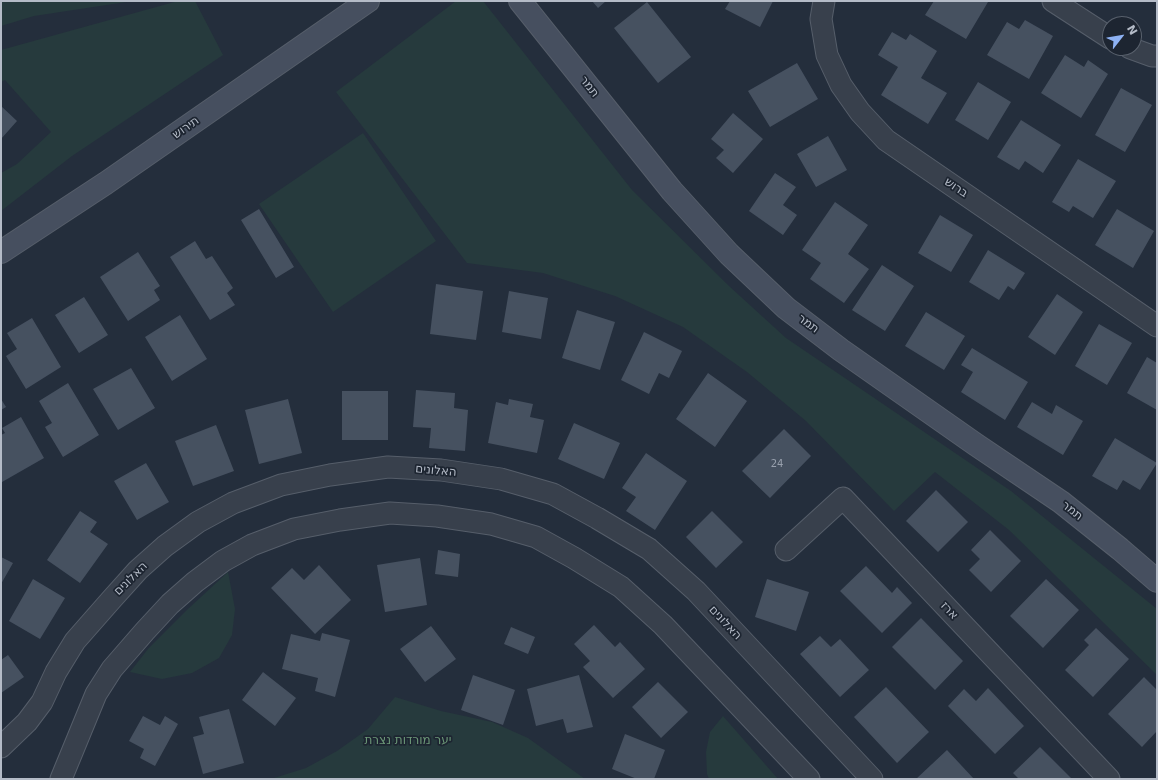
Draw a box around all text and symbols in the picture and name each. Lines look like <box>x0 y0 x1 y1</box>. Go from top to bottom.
north arrow <box>1102 16 1142 56</box>
text: N <box>1124 23 1140 37</box>
street label: תמר <box>576 74 602 100</box>
street label: תירוש <box>170 114 202 142</box>
street label: ברוש <box>941 175 971 201</box>
street label: תמר <box>795 311 821 337</box>
house number: 24 <box>771 458 783 470</box>
street label: האלונים <box>415 462 457 480</box>
street label: תמר <box>1059 498 1085 524</box>
street label: האלונים <box>111 559 151 599</box>
street label: ארז <box>937 599 961 623</box>
street label: האלונים <box>706 603 744 643</box>
park label: יער מורדות נצרת <box>364 734 452 748</box>

